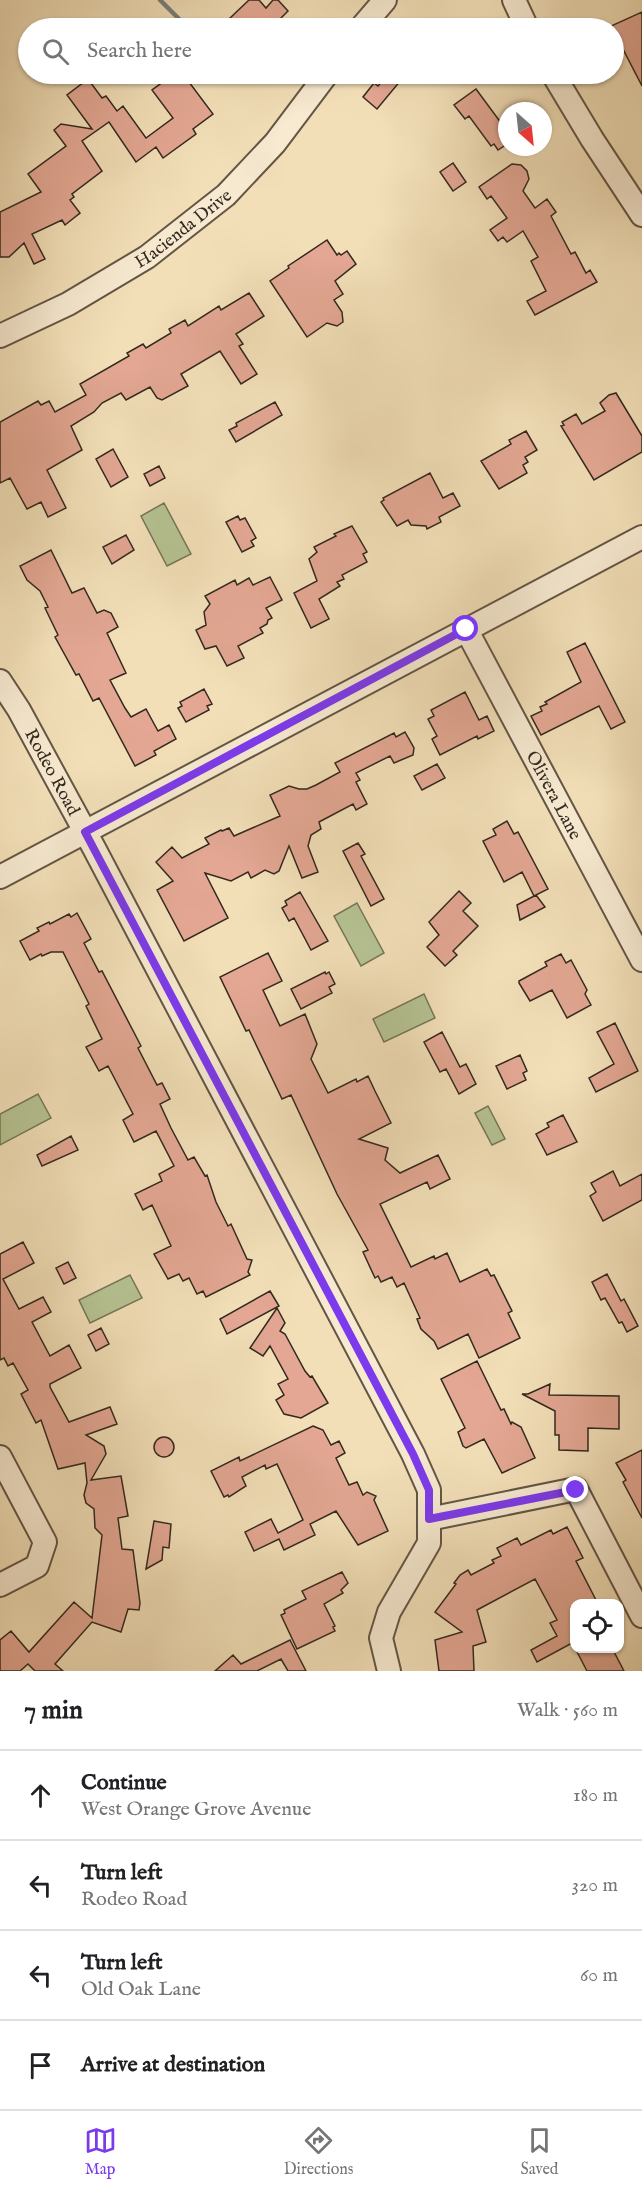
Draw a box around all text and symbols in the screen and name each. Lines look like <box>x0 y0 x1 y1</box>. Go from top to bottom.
search box <box>18 18 624 84</box>
icon: search <box>39 35 72 68</box>
text: Search here <box>87 37 192 65</box>
north arrow <box>498 102 552 156</box>
street label: Hacienda Drive <box>131 185 237 275</box>
route start <box>452 615 478 641</box>
street label: Rodeo Road <box>18 725 84 820</box>
street label: Olivera Lane <box>520 747 586 844</box>
route end <box>562 1476 588 1502</box>
map controls <box>570 1599 624 1653</box>
button: locate <box>570 1599 624 1653</box>
text: 7 min <box>24 1694 83 1727</box>
text: Walk · 560 m <box>517 1698 618 1723</box>
text: Continue <box>81 1769 167 1797</box>
icon: ahead <box>24 1779 57 1812</box>
text: 180 m <box>573 1783 618 1808</box>
text: West Orange Grove Avenue <box>81 1797 311 1822</box>
text: Turn left <box>81 1859 163 1887</box>
icon: left <box>24 1869 57 1902</box>
text: 320 m <box>572 1873 618 1898</box>
text: Rodeo Road <box>81 1887 187 1912</box>
text: Turn left <box>81 1949 163 1977</box>
icon: left <box>24 1959 57 1992</box>
text: 60 m <box>580 1963 618 1988</box>
text: Old Oak Lane <box>81 1977 201 2002</box>
icon: arrive <box>24 2049 57 2082</box>
text: Arrive at destination <box>81 2051 265 2079</box>
tab: Map <box>84 2124 117 2180</box>
tab: Directions <box>284 2124 353 2180</box>
tab: Saved <box>521 2124 558 2180</box>

